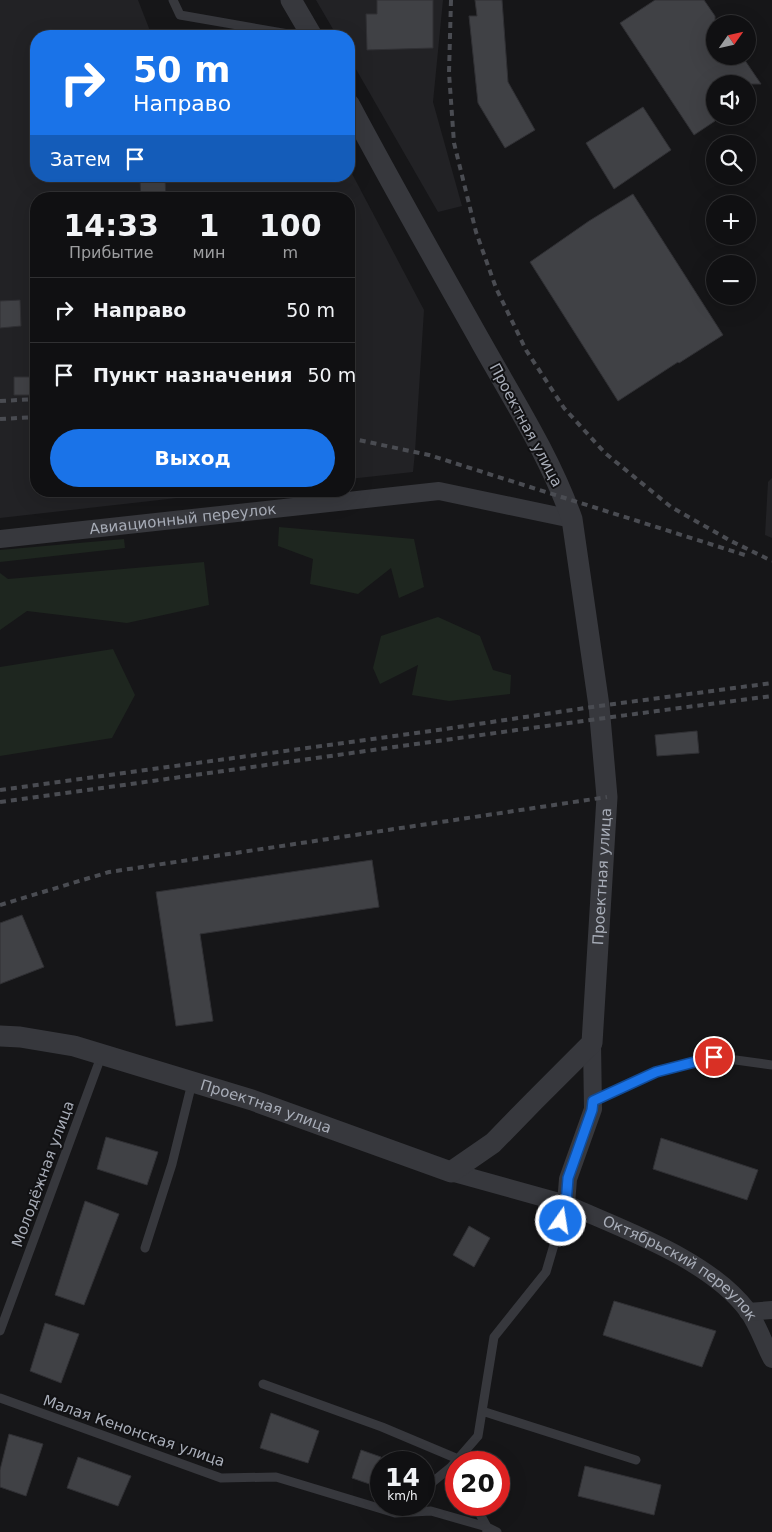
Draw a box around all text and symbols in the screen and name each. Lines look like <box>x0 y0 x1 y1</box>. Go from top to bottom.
north arrow <box>706 15 756 65</box>
map controls <box>706 15 756 305</box>
icon: right <box>50 50 115 115</box>
text: 50 m <box>133 50 230 90</box>
button: sound <box>706 75 756 125</box>
text: Направо <box>133 91 231 116</box>
button: search <box>706 135 756 185</box>
icon: arrive <box>121 145 149 173</box>
text: Затем <box>50 148 111 170</box>
button: + <box>706 195 756 245</box>
text: 14:33 <box>63 208 159 243</box>
text: 1 <box>199 208 219 243</box>
text: 100 <box>259 208 322 243</box>
text: Прибытие <box>69 243 154 262</box>
text: мин <box>192 243 225 262</box>
text: m <box>282 243 298 262</box>
button: − <box>706 255 756 305</box>
icon: right <box>50 296 78 324</box>
text: Направо <box>93 299 186 321</box>
text: 50 m <box>286 299 335 321</box>
street label: Проектная улица <box>486 360 566 490</box>
icon: arrive <box>50 361 78 389</box>
text: Пункт назначения <box>93 364 292 386</box>
text: 50 m <box>307 364 356 386</box>
button: Выход <box>50 429 335 487</box>
street label: Авиационный переулок <box>89 500 277 538</box>
street label: Проектная улица <box>589 807 615 946</box>
pin <box>693 1036 735 1078</box>
icon: arrive <box>700 1043 728 1071</box>
street label: Проектная улица <box>198 1076 334 1137</box>
street label: Молодёжная улица <box>8 1098 78 1250</box>
position arrow <box>534 1194 586 1246</box>
street label: Октябрьский переулок <box>600 1212 761 1324</box>
street label: Малая Кенонская улица <box>41 1391 227 1471</box>
speed limit sign: 20 <box>445 1451 510 1516</box>
text: 14 <box>385 1463 420 1492</box>
text: km/h <box>387 1489 418 1503</box>

